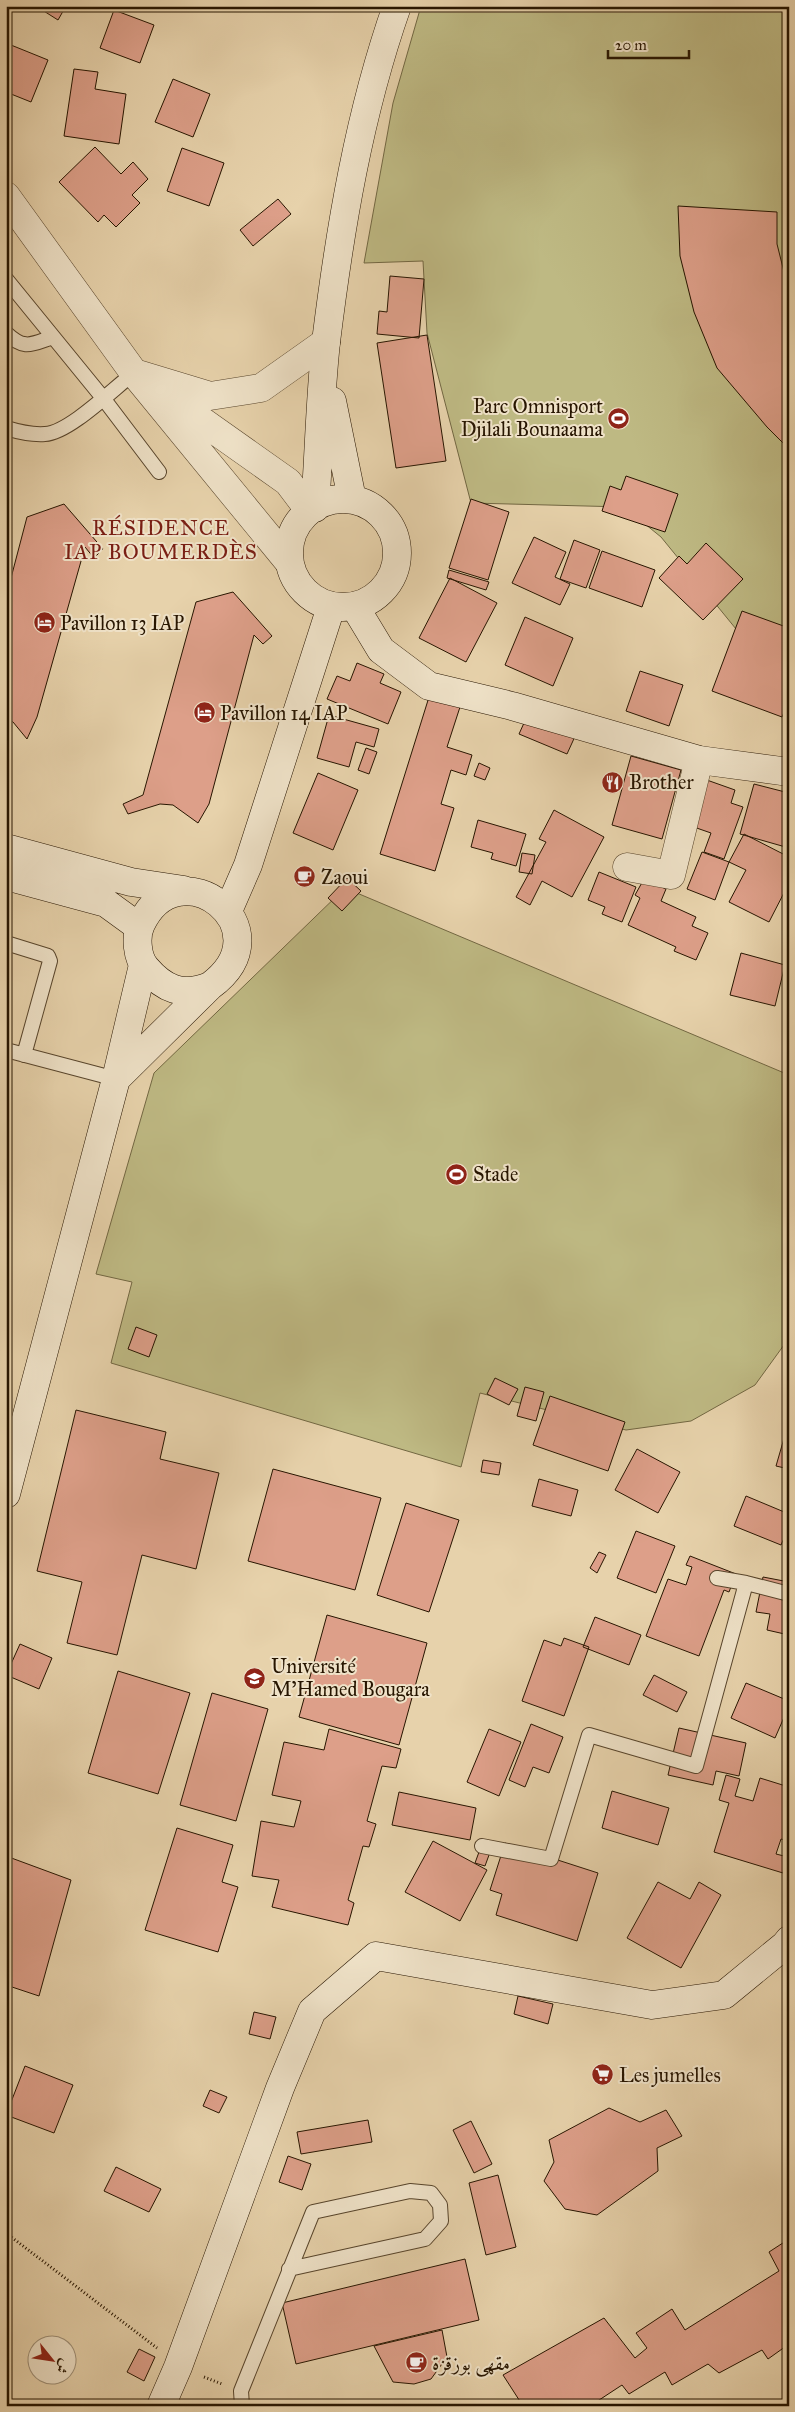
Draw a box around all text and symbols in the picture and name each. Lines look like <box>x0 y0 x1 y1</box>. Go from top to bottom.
scale bar <box>608 28 689 60</box>
text: 20 m <box>615 36 647 54</box>
place label: Parc Omnisport Djilali Bounaama <box>461 394 604 441</box>
sports icon: Parc Omnisport Djilali Bounaama <box>607 406 631 430</box>
district label: RÉSIDENCE IAP BOUMERDÈS <box>64 514 258 565</box>
hotel icon: Pavillon 13 IAP <box>32 611 56 635</box>
place label: Pavillon 13 IAP <box>60 611 184 635</box>
hotel icon: Pavillon 14 IAP <box>192 701 216 725</box>
place label: Pavillon 14 IAP <box>220 701 347 725</box>
restaurant icon: Brother <box>601 770 625 794</box>
place label: Brother <box>629 770 694 794</box>
cafe icon: Zaoui <box>293 865 317 889</box>
place label: Zaoui <box>321 865 369 889</box>
sports icon: Stade <box>445 1162 469 1186</box>
place label: Stade <box>473 1162 518 1186</box>
place label: Université M'Hamed Bougara <box>271 1654 430 1702</box>
school or university icon: Université M'Hamed Bougara <box>243 1666 267 1690</box>
supermarket icon: Les jumelles <box>591 2063 615 2087</box>
place label: Les jumelles <box>619 2063 721 2087</box>
north arrow <box>28 2334 78 2384</box>
cafe icon: مقهى بوزقزة <box>404 2351 428 2375</box>
place label: مقهى بوزقزة <box>432 2351 510 2377</box>
text: ش <box>52 2356 74 2377</box>

